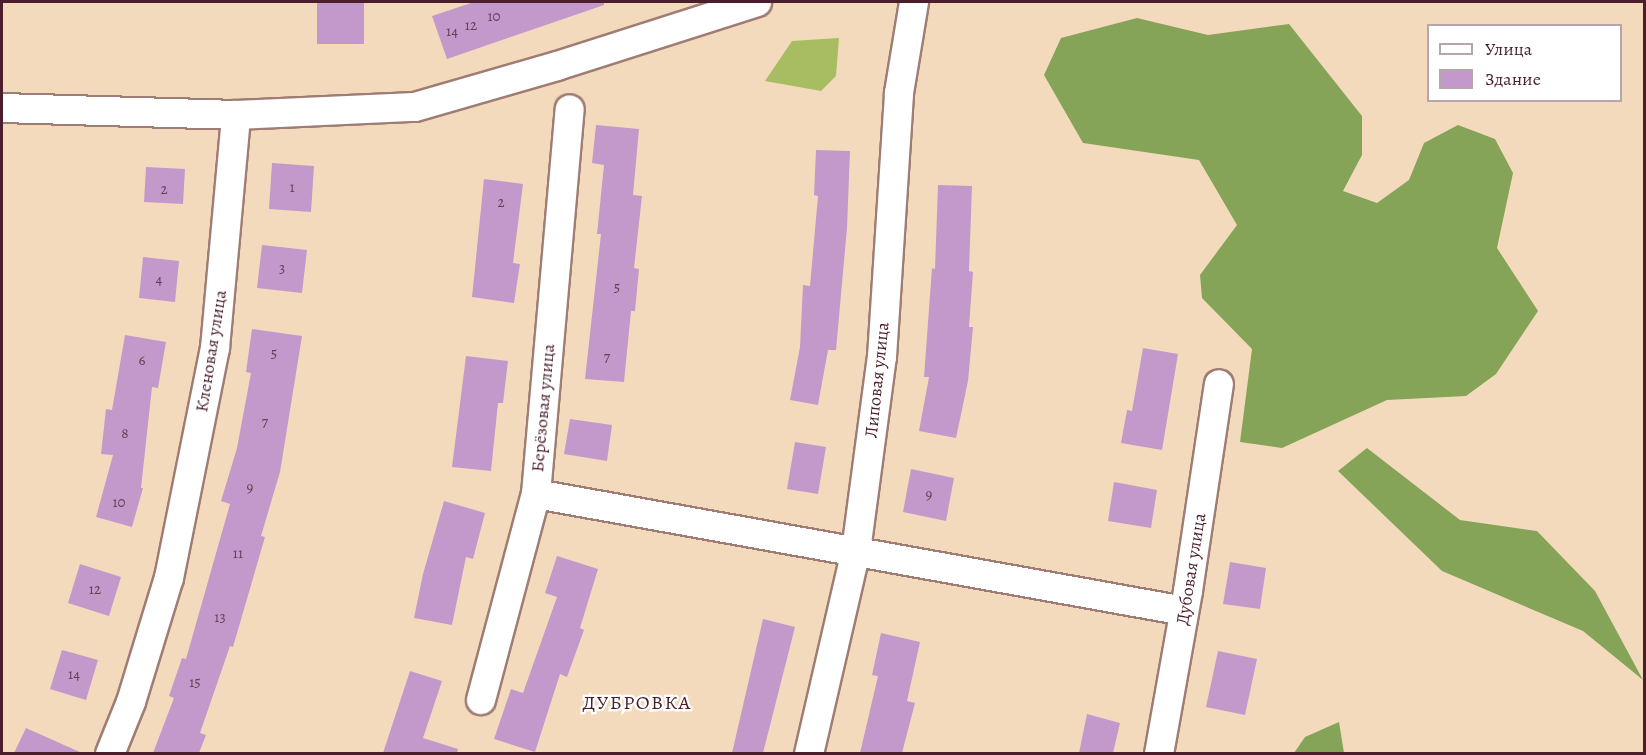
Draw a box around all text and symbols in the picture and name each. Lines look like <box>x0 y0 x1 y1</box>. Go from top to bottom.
house number: 10 <box>487 8 501 26</box>
house number: 12 <box>465 17 477 35</box>
house number: 14 <box>446 23 458 41</box>
legend <box>1427 24 1622 102</box>
text: Улица <box>1485 37 1532 61</box>
text: Здание <box>1485 67 1541 91</box>
house number: 1 <box>289 179 295 197</box>
house number: 2 <box>160 181 168 199</box>
house number: 2 <box>497 194 505 212</box>
house number: 3 <box>279 260 285 278</box>
house number: 4 <box>156 271 162 289</box>
house number: 5 <box>614 279 620 297</box>
street label: Кленовая улица <box>191 288 231 414</box>
street label: Липовая улица <box>860 321 894 439</box>
street label: Берёзовая улица <box>527 343 559 473</box>
house number: 5 <box>271 345 277 363</box>
house number: 7 <box>604 349 610 367</box>
house number: 6 <box>139 352 145 370</box>
house number: 7 <box>262 414 268 432</box>
house number: 8 <box>121 425 129 443</box>
house number: 9 <box>247 479 253 497</box>
house number: 9 <box>926 486 932 504</box>
house number: 10 <box>112 494 126 512</box>
street label: Дубовая улица <box>1171 511 1211 627</box>
house number: 11 <box>233 545 243 563</box>
house number: 12 <box>89 581 101 599</box>
house number: 13 <box>214 609 226 627</box>
house number: 14 <box>68 666 80 684</box>
house number: 15 <box>189 674 201 692</box>
district label: ДУБРОВКА <box>582 690 692 714</box>

